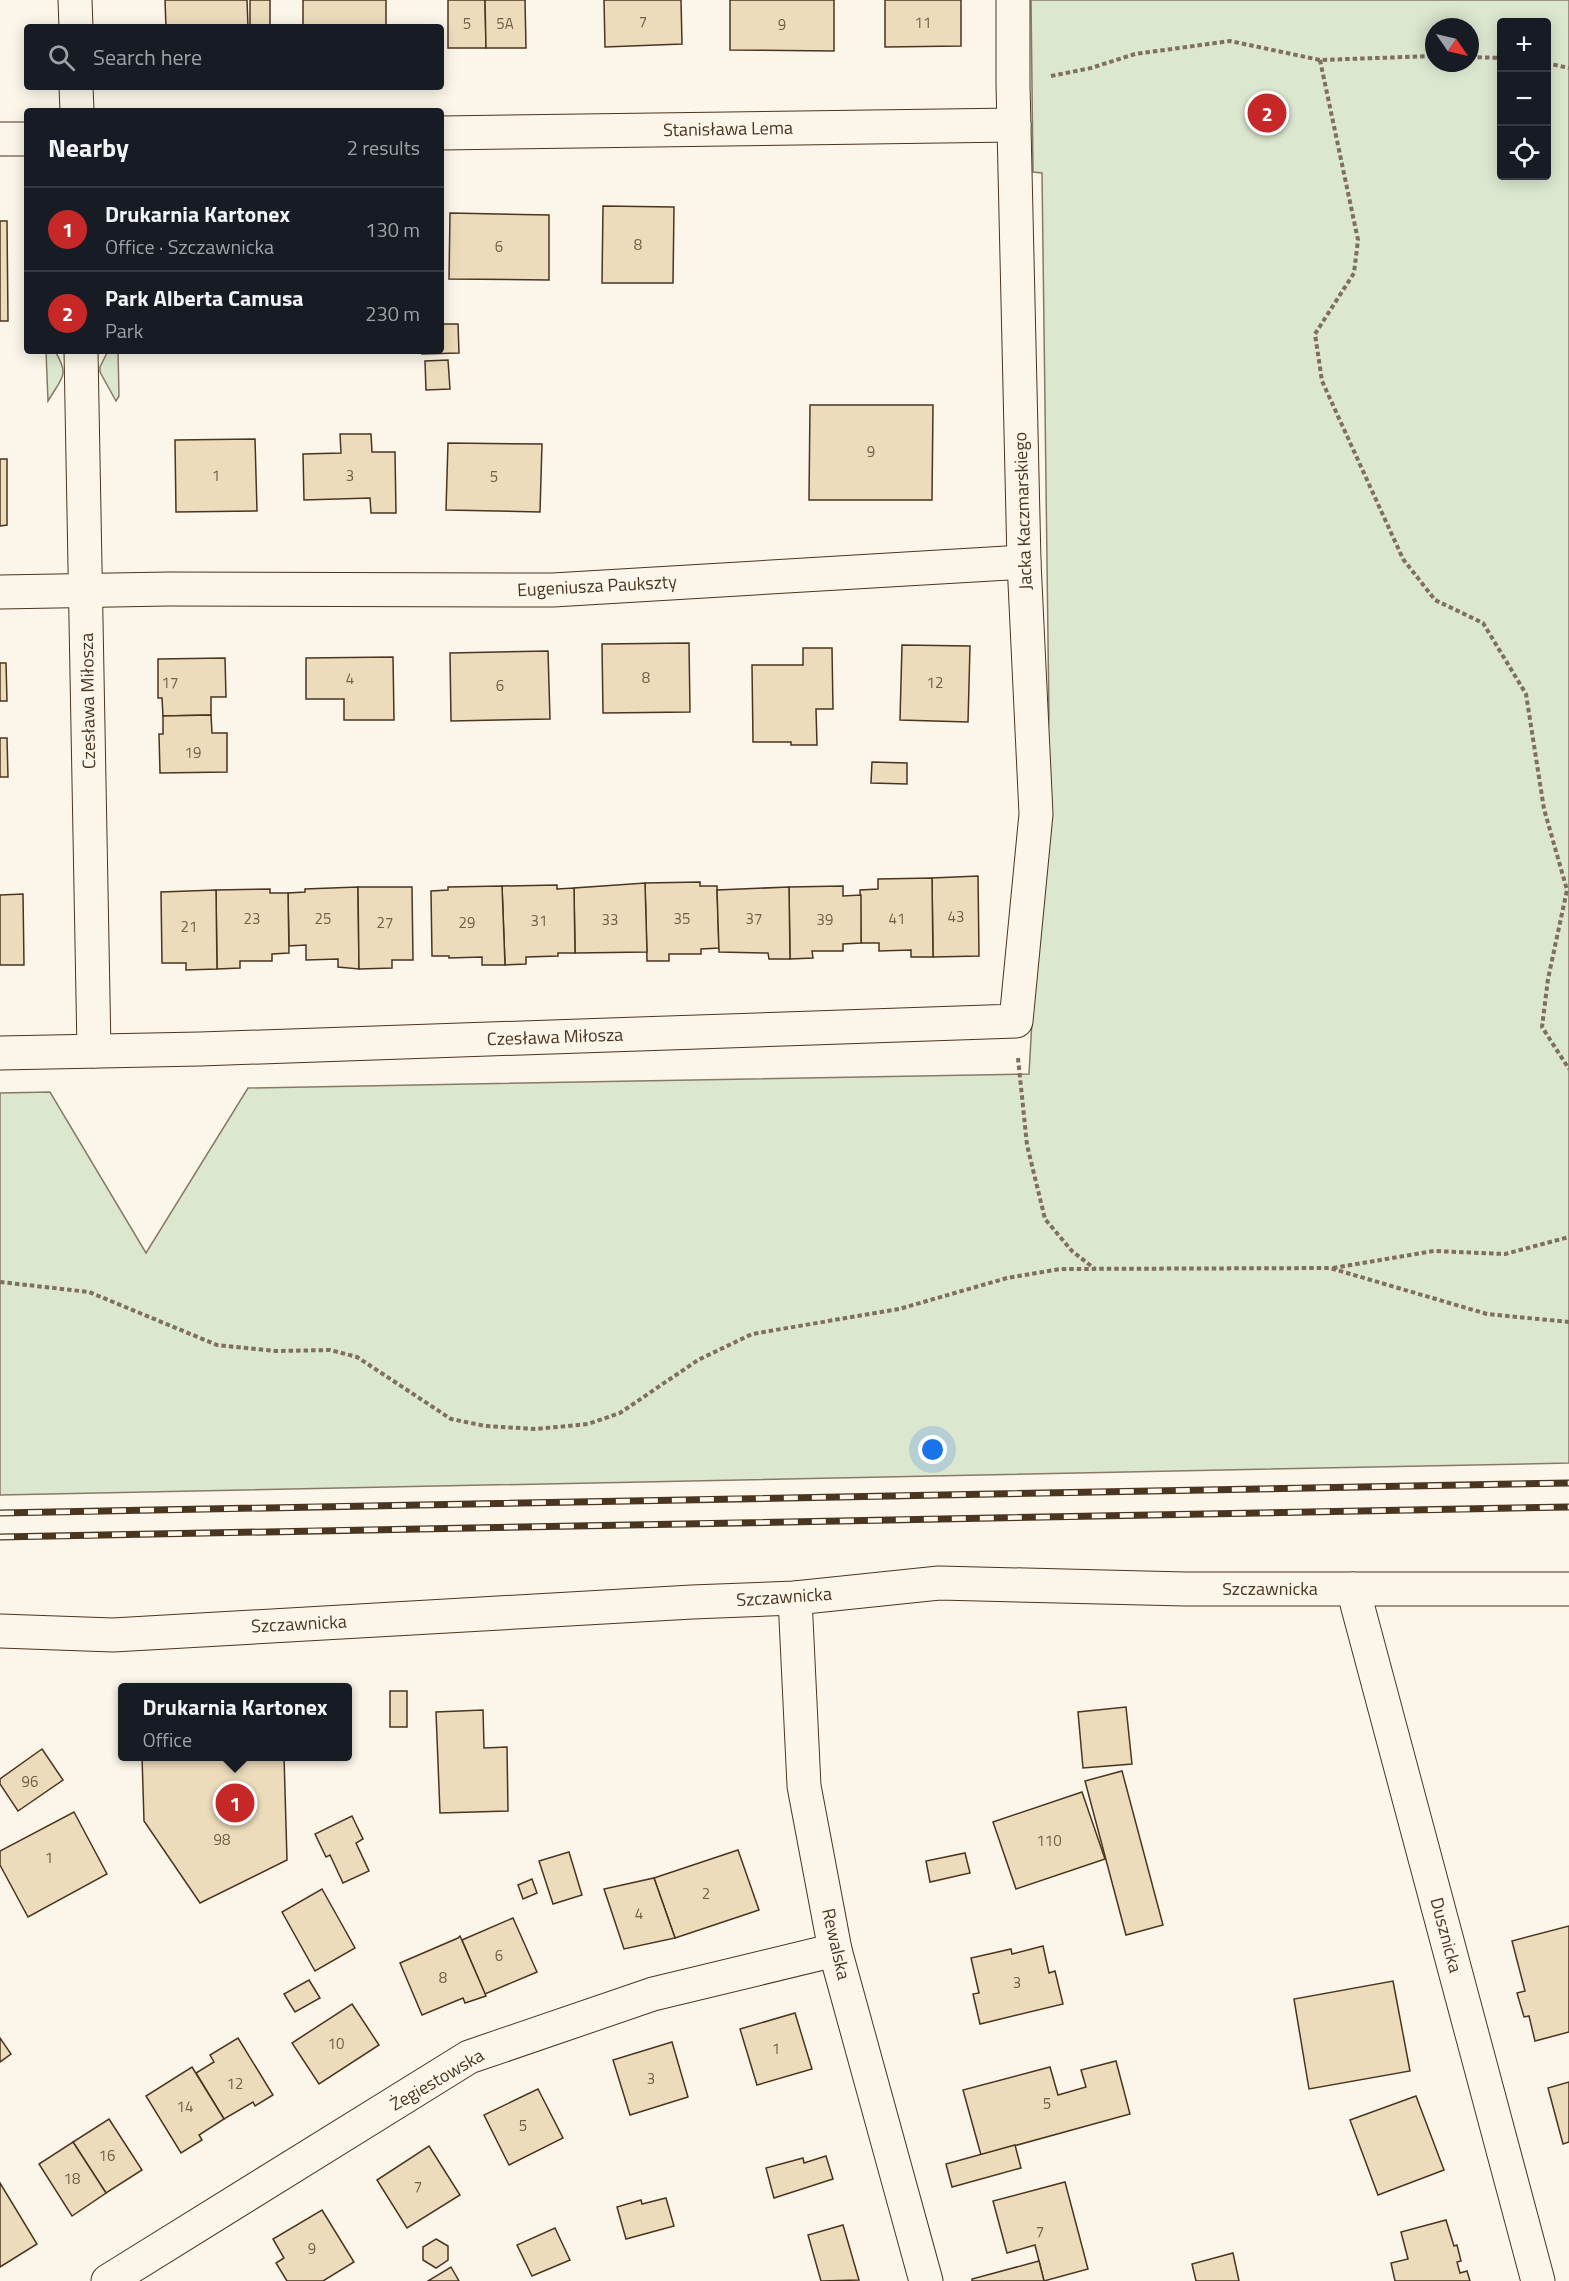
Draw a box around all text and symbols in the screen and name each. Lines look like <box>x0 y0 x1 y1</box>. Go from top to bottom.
house number: 7 <box>639 10 647 33</box>
house number: 11 <box>915 11 931 34</box>
house number: 5 <box>463 12 471 35</box>
house number: 5A <box>496 12 514 35</box>
house number: 9 <box>778 13 786 36</box>
north arrow <box>1425 18 1479 72</box>
map controls <box>1497 18 1551 180</box>
button: + <box>1497 18 1551 72</box>
search box <box>24 24 444 90</box>
text: Search here <box>93 40 202 74</box>
icon: search <box>45 41 78 74</box>
button: − <box>1497 72 1551 126</box>
pin: 2 <box>1248 90 1286 136</box>
street label: Stanisława Lema <box>663 114 793 143</box>
button: locate <box>1497 126 1551 180</box>
text: Nearby <box>48 128 129 167</box>
text: 2 results <box>347 132 420 163</box>
text: Drukarnia Kartonex <box>105 197 290 231</box>
text: 1 <box>62 214 73 245</box>
text: 130 m <box>365 214 420 245</box>
text: Office · Szczawnicka <box>105 231 274 262</box>
house number: 8 <box>634 233 642 256</box>
house number: 6 <box>495 235 503 258</box>
text: Park Alberta Camusa <box>105 281 304 315</box>
text: 2 <box>62 298 73 329</box>
text: 230 m <box>365 298 420 329</box>
text: Park <box>105 315 143 346</box>
street label: Jacka Kaczmarskiego <box>1006 432 1039 590</box>
house number: 9 <box>867 440 875 463</box>
house number: 1 <box>212 464 220 487</box>
house number: 3 <box>346 464 354 487</box>
house number: 5 <box>490 465 498 488</box>
street label: Eugeniusza Paukszty <box>516 568 678 603</box>
street label: Czesława Miłosza <box>73 633 102 769</box>
house number: 8 <box>642 666 650 689</box>
house number: 4 <box>346 667 354 690</box>
house number: 17 <box>162 671 178 694</box>
house number: 12 <box>927 671 943 694</box>
house number: 6 <box>496 674 504 697</box>
house number: 19 <box>185 741 201 764</box>
house number: 43 <box>948 905 964 928</box>
house number: 23 <box>244 907 260 930</box>
house number: 25 <box>315 907 331 930</box>
house number: 35 <box>674 907 690 930</box>
house number: 37 <box>746 907 762 930</box>
house number: 41 <box>889 907 905 930</box>
house number: 33 <box>602 908 618 931</box>
house number: 39 <box>817 908 833 931</box>
house number: 31 <box>531 909 547 932</box>
house number: 27 <box>377 911 393 934</box>
house number: 29 <box>459 911 475 934</box>
house number: 21 <box>181 915 197 938</box>
street label: Czesława Miłosza <box>486 1021 624 1052</box>
your location <box>918 1435 947 1464</box>
street label: Szczawnicka <box>1222 1575 1318 1602</box>
street label: Szczawnicka <box>735 1580 833 1613</box>
street label: Szczawnicka <box>251 1608 347 1639</box>
popup <box>118 1683 352 1761</box>
text: Drukarnia Kartonex <box>143 1690 327 1724</box>
text: Office <box>143 1724 192 1755</box>
house number: 96 <box>22 1770 38 1793</box>
pin: 1 <box>216 1780 254 1826</box>
house number: 98 <box>214 1828 230 1851</box>
house number: 110 <box>1036 1829 1062 1852</box>
house number: 1 <box>45 1846 53 1869</box>
house number: 2 <box>702 1882 710 1905</box>
street label: Dusznicka <box>1424 1894 1469 1975</box>
house number: 4 <box>635 1902 643 1925</box>
street label: Rewalska <box>815 1905 858 1982</box>
house number: 6 <box>495 1944 503 1967</box>
house number: 8 <box>439 1966 447 1989</box>
house number: 3 <box>1013 1971 1021 1994</box>
house number: 10 <box>328 2032 344 2055</box>
house number: 1 <box>772 2037 780 2060</box>
street label: Żegiestowska <box>385 2042 489 2117</box>
house number: 3 <box>647 2067 655 2090</box>
house number: 12 <box>227 2072 243 2095</box>
house number: 5 <box>1043 2092 1051 2115</box>
house number: 14 <box>177 2095 193 2118</box>
house number: 5 <box>519 2114 527 2137</box>
house number: 16 <box>99 2144 115 2167</box>
house number: 18 <box>64 2167 80 2190</box>
house number: 7 <box>414 2175 422 2198</box>
house number: 7 <box>1036 2220 1044 2243</box>
house number: 9 <box>308 2237 316 2260</box>

